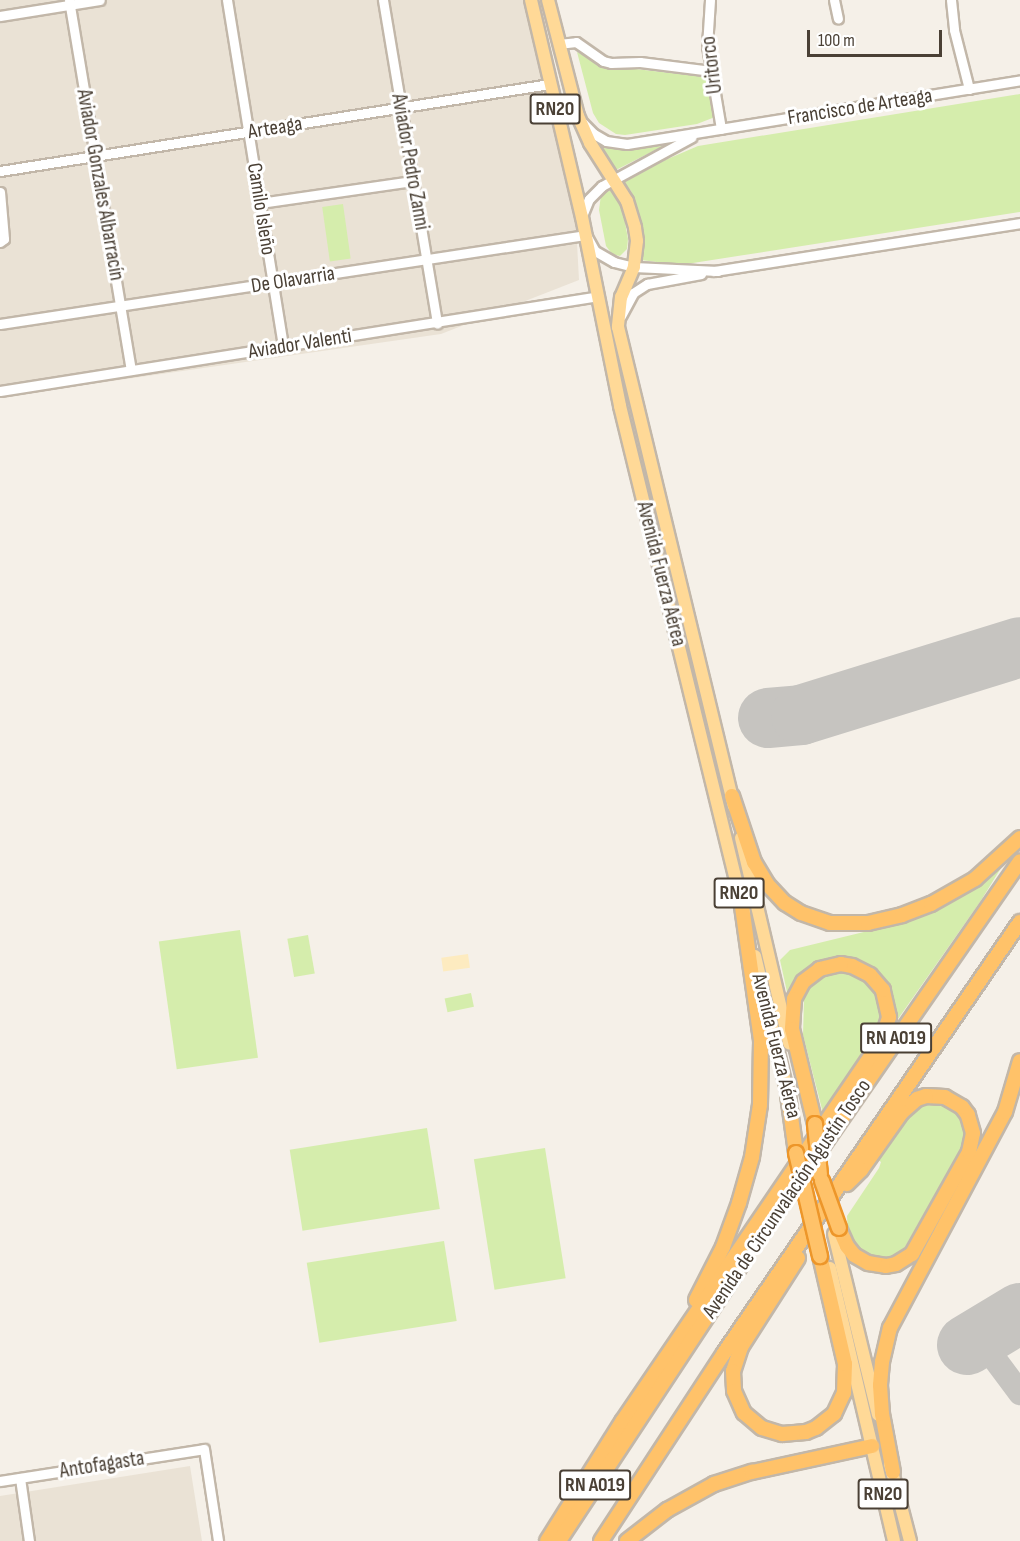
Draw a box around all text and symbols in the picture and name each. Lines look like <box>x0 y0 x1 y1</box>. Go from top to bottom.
scale bar <box>810 18 945 56</box>
text: 100 m <box>818 30 855 51</box>
street label: Uritorco <box>696 35 728 95</box>
street label: Francisco de Arteaga <box>786 83 934 131</box>
street label: Aviador Gonzales Albarracín <box>71 87 129 283</box>
street label: Aviador Pedro Zanni <box>386 92 434 232</box>
road number: RN20 <box>530 92 580 126</box>
street label: Arteaga <box>246 111 304 145</box>
street label: Camilo Isleño <box>241 161 281 257</box>
street label: De Olavarria <box>249 261 337 299</box>
street label: Aviador Valenti <box>246 323 354 365</box>
street label: Avenida Fuerza Aérea <box>631 499 691 649</box>
road number: RN20 <box>714 876 764 910</box>
street label: Avenida Fuerza Aérea <box>746 971 806 1121</box>
road number: RN A019 <box>860 1021 932 1055</box>
street label: Avenida de Circunvalación Agustín Tosco <box>697 1075 877 1323</box>
street label: Antofagasta <box>58 1446 146 1484</box>
road number: RN A019 <box>559 1468 631 1502</box>
road number: RN20 <box>858 1477 908 1511</box>

